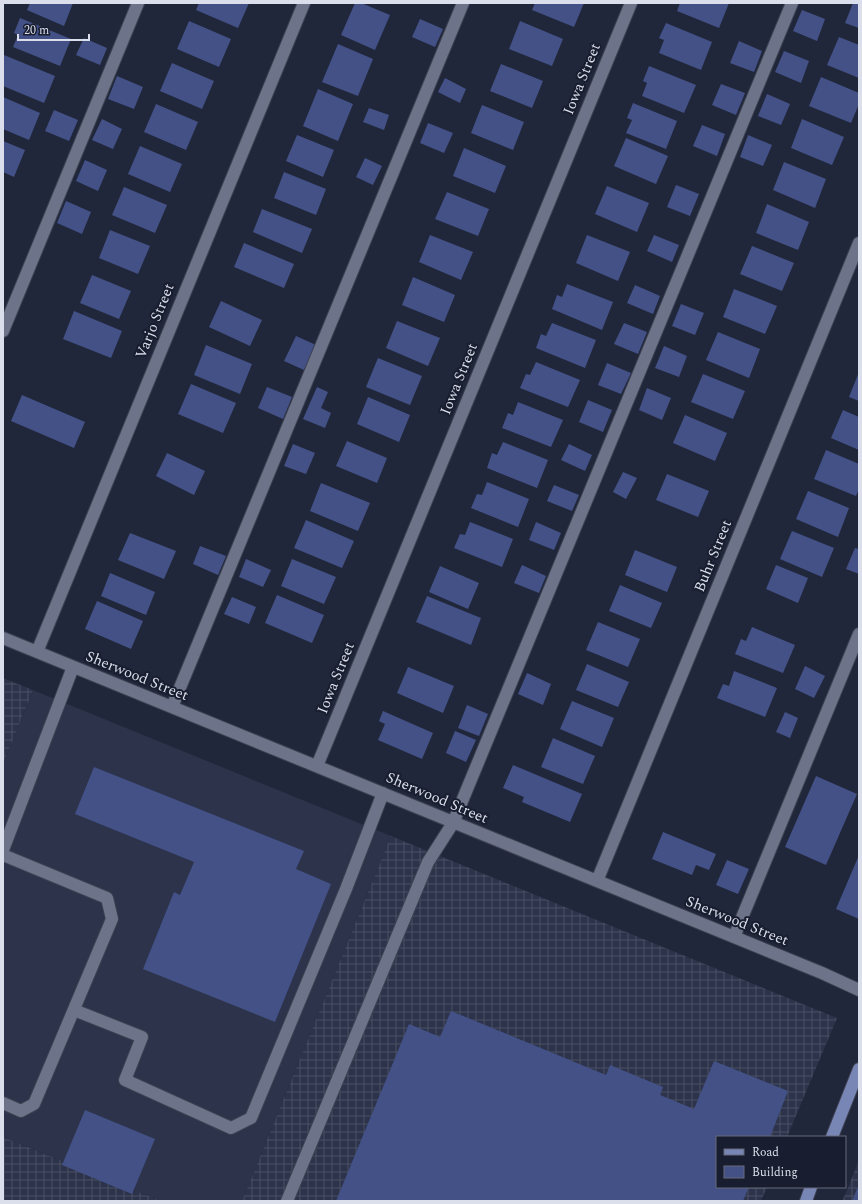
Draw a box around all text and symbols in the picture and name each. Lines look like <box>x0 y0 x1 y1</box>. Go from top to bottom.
scale bar <box>18 16 89 42</box>
text: 20 m <box>24 21 49 40</box>
street label: Iowa Street <box>557 40 607 118</box>
street label: Varjo Street <box>129 280 181 362</box>
street label: Iowa Street <box>434 340 484 418</box>
street label: Buhr Street <box>688 516 738 596</box>
street label: Iowa Street <box>311 639 361 717</box>
street label: Sherwood Street <box>82 645 192 707</box>
street label: Sherwood Street <box>382 766 492 830</box>
street label: Sherwood Street <box>682 890 792 952</box>
legend <box>716 1136 846 1188</box>
text: Road <box>752 1143 779 1162</box>
text: Building <box>752 1163 798 1182</box>

